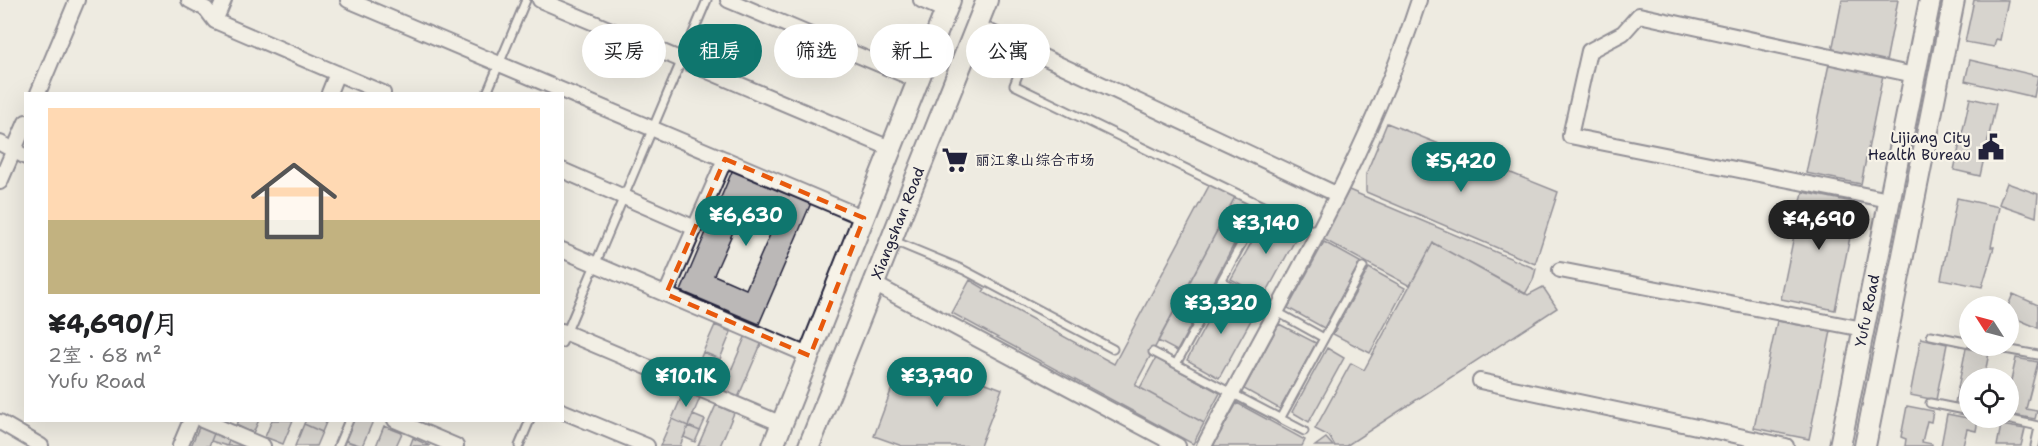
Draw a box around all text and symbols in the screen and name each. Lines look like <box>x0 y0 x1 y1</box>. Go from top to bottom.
chip: 买房 <box>582 24 666 78</box>
chip: 租房 <box>678 24 762 78</box>
chip: 筛选 <box>774 24 858 78</box>
chip: 新上 <box>870 24 954 78</box>
chip: 公寓 <box>966 24 1050 78</box>
place label: Lijiang City Health Bureau <box>1868 128 1971 165</box>
public building icon: Lijiang City Health Bureau <box>1976 132 2006 162</box>
pin: ¥5,420 <box>1412 142 1510 193</box>
supermarket icon: 丽江象山综合市场 <box>940 145 970 175</box>
icon: home <box>240 147 348 255</box>
text: ¥5,420 <box>1426 148 1496 174</box>
place label: 丽江象山综合市场 <box>975 150 1095 170</box>
street label: Xiangshan Road <box>867 164 929 282</box>
pin: ¥6,630 <box>697 196 795 247</box>
pin: ¥4,690 <box>1770 200 1868 251</box>
text: ¥6,630 <box>709 202 783 228</box>
pin: ¥3,140 <box>1217 204 1315 255</box>
text: ¥4,690 <box>1782 206 1856 232</box>
text: ¥3,140 <box>1232 210 1300 236</box>
street label: Yufu Road <box>1850 272 1884 349</box>
pin: ¥3,320 <box>1172 284 1270 335</box>
text: ¥3,320 <box>1184 290 1258 316</box>
north arrow <box>1959 296 2019 356</box>
map controls <box>1959 296 2019 428</box>
text: ¥4,690/月 <box>48 306 179 341</box>
text: 2室 · 68 m² <box>48 342 162 368</box>
pin: ¥10.1K <box>637 357 735 408</box>
pin: ¥3,790 <box>888 357 986 408</box>
text: ¥10.1K <box>655 363 717 389</box>
text: ¥3,790 <box>901 363 973 389</box>
text: Yufu Road <box>48 368 146 394</box>
button: locate <box>1959 368 2019 428</box>

